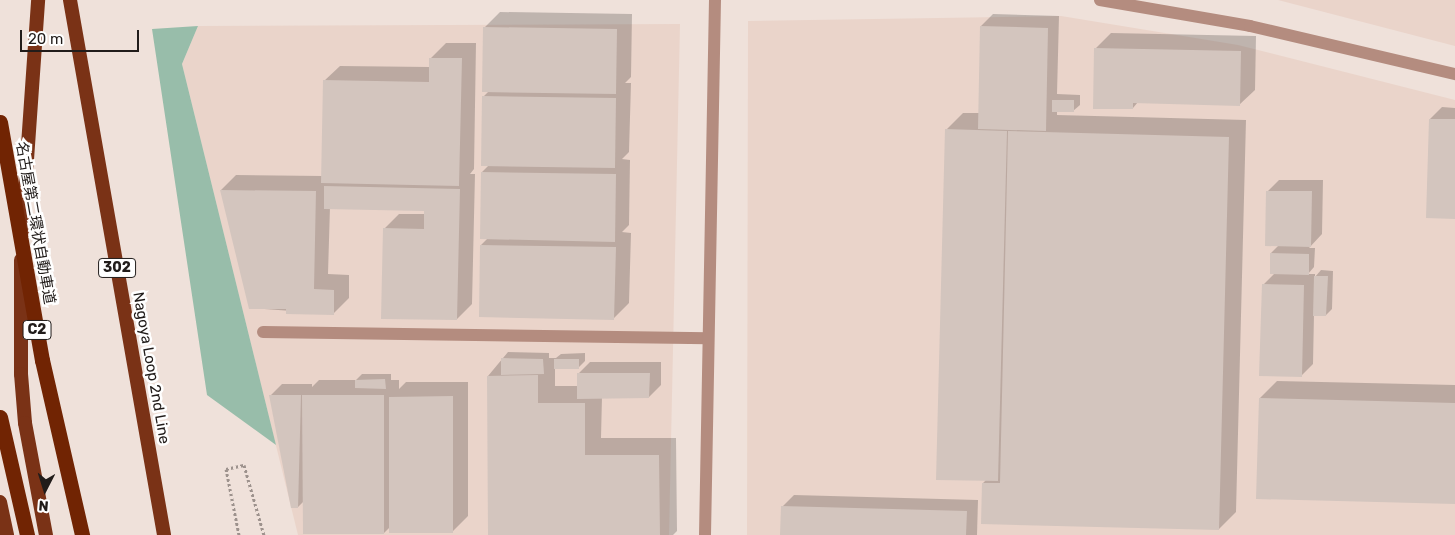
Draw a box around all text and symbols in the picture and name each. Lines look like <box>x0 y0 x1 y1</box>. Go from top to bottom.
scale bar <box>22 20 141 52</box>
text: 20 m <box>28 30 63 48</box>
street label: 名古屋第二環状自動車道 <box>12 140 58 306</box>
road number: 302 <box>97 256 137 280</box>
street label: Nagoya Loop 2nd Line <box>129 291 173 445</box>
road number: C2 <box>22 318 52 342</box>
north arrow <box>20 465 70 515</box>
text: N <box>38 497 49 514</box>

